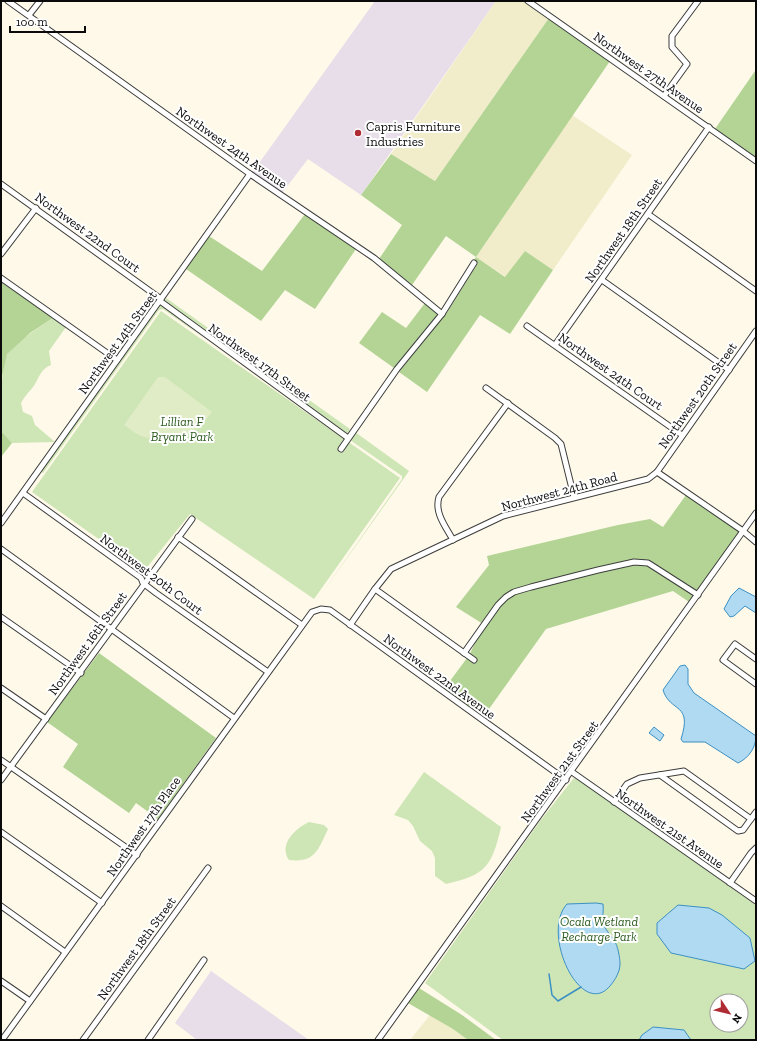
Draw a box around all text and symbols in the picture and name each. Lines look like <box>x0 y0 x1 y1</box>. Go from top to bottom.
scale bar <box>10 8 85 34</box>
text: 100 m <box>16 15 48 29</box>
street label: Northwest 27th Avenue <box>591 29 707 116</box>
street label: Northwest 24th Avenue <box>173 103 290 191</box>
place label: Capris Furniture Industries <box>366 119 460 149</box>
marker: Capris Furniture Industries <box>353 128 363 138</box>
street label: Northwest 18th Street <box>582 175 665 285</box>
street label: Northwest 22nd Court <box>32 189 143 276</box>
street label: Northwest 14th Street <box>75 288 160 397</box>
street label: Northwest 17th Street <box>206 320 314 405</box>
street label: Northwest 24th Court <box>556 330 666 413</box>
street label: Northwest 20th Street <box>655 339 740 451</box>
park label: Lillian F Bryant Park <box>151 414 214 444</box>
street label: Northwest 24th Road <box>500 469 619 514</box>
street label: Northwest 20th Court <box>97 531 206 618</box>
street label: Northwest 16th Street <box>45 589 130 698</box>
street label: Northwest 22nd Avenue <box>381 631 498 722</box>
street label: Northwest 21st Street <box>517 717 601 825</box>
street label: Northwest 17th Place <box>103 774 183 879</box>
street label: Northwest 21st Avenue <box>613 785 727 871</box>
street label: Northwest 18th Street <box>94 894 179 1003</box>
park label: Ocala Wetland Recharge Park <box>560 914 638 944</box>
north arrow <box>709 993 749 1033</box>
text: N <box>729 1011 745 1026</box>

